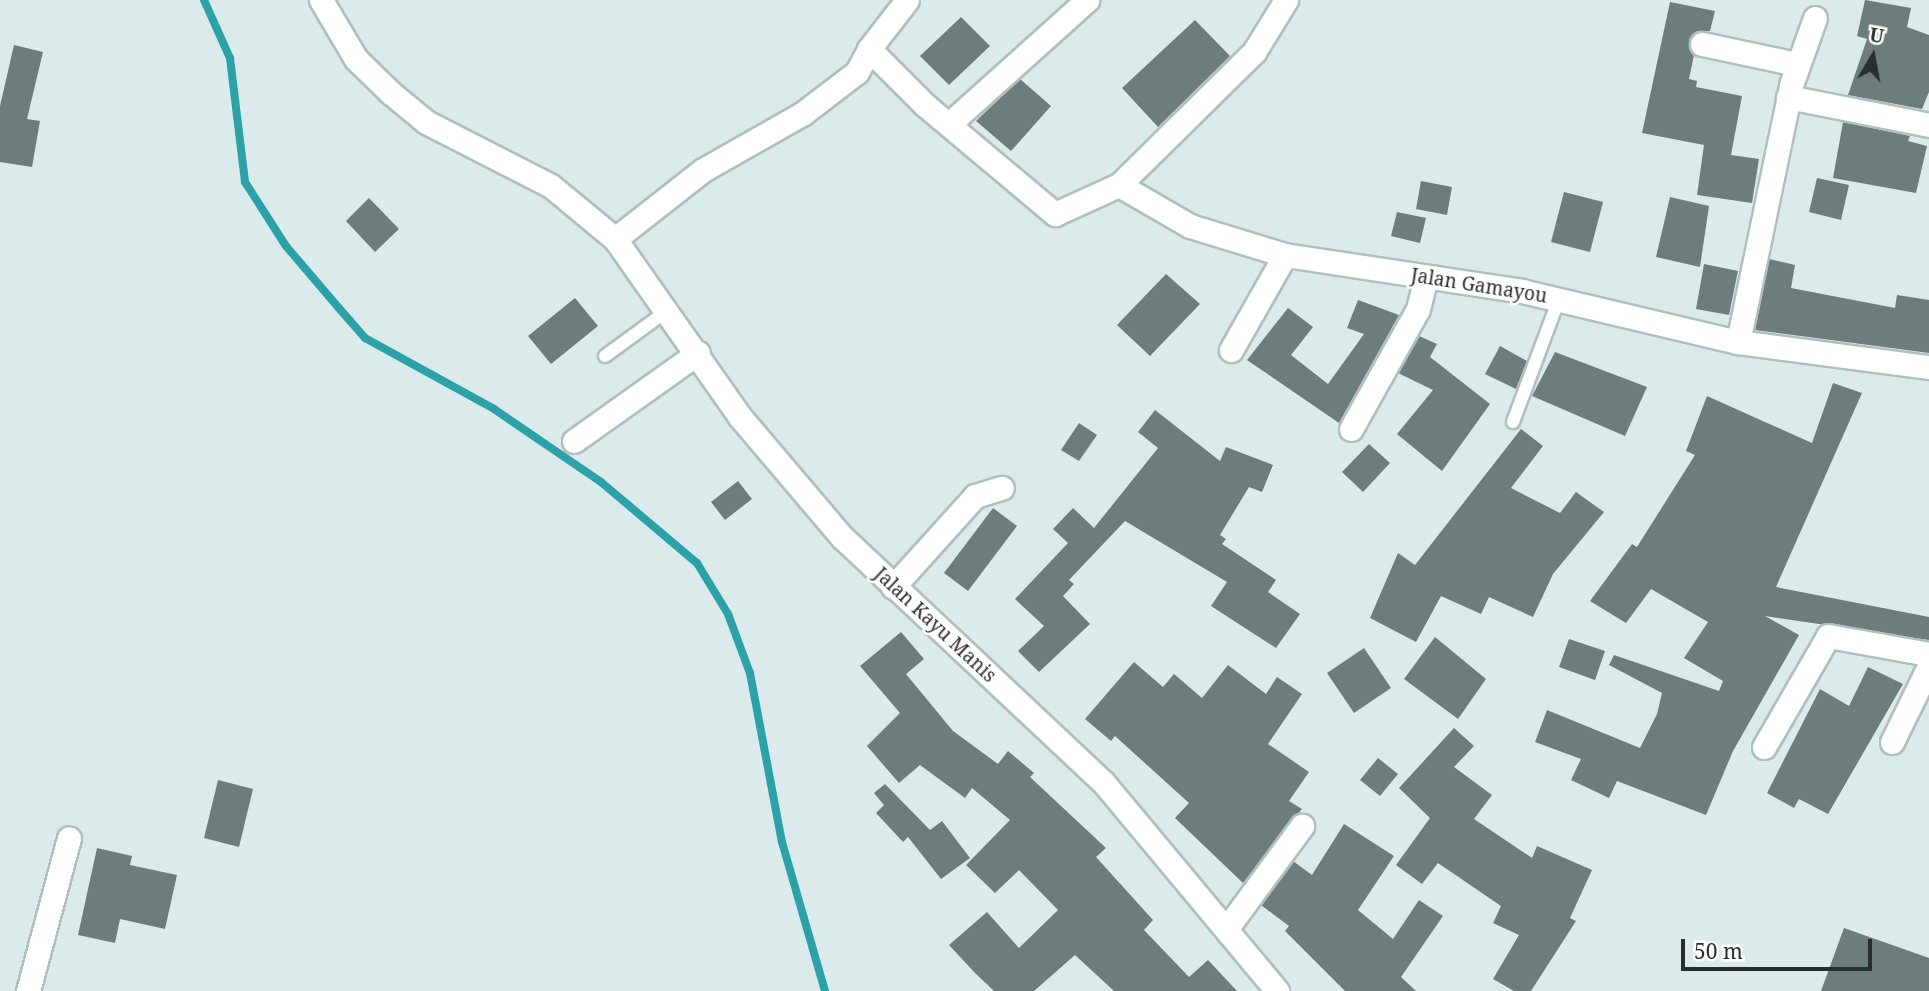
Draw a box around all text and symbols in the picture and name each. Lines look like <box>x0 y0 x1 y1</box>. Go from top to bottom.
north arrow <box>1838 21 1908 91</box>
text: U <box>1867 21 1886 49</box>
street label: Jalan Gamayou <box>1409 264 1549 308</box>
street label: Jalan Kayu Manis <box>869 563 1001 687</box>
scale bar <box>1684 925 1875 969</box>
text: 50 m <box>1694 937 1743 965</box>

